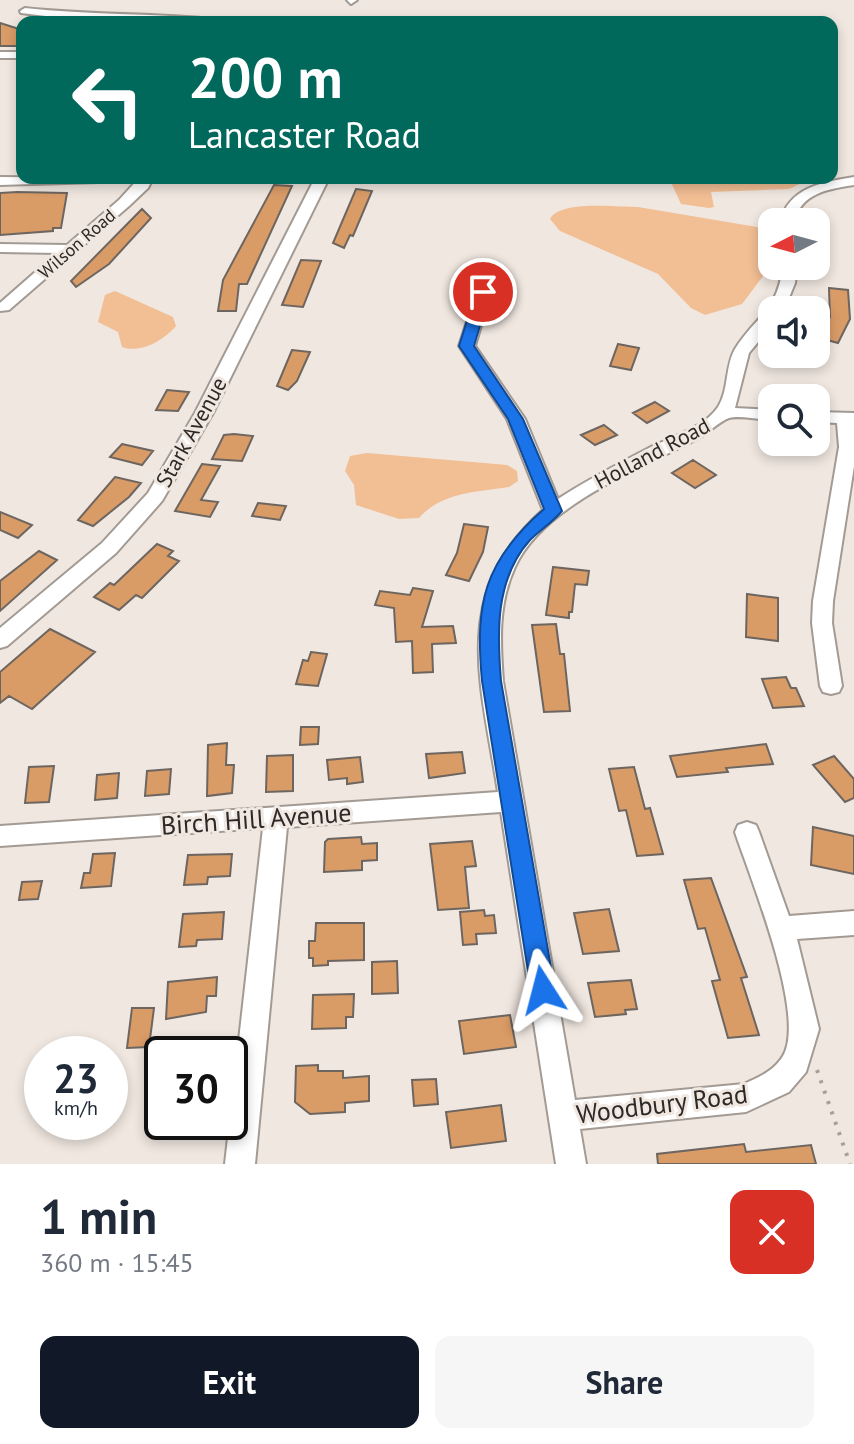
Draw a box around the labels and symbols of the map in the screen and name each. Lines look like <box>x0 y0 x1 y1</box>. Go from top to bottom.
street label: Wilson Road <box>33 204 120 283</box>
north arrow <box>758 208 830 280</box>
pin <box>449 258 517 326</box>
street label: Stark Avenue <box>149 372 233 492</box>
street label: Holland Road <box>590 411 714 495</box>
street label: Birch Hill Avenue <box>160 795 352 842</box>
position arrow <box>501 948 585 1032</box>
speed limit sign: 30 <box>144 1036 248 1140</box>
street label: Woodbury Road <box>574 1077 749 1130</box>

